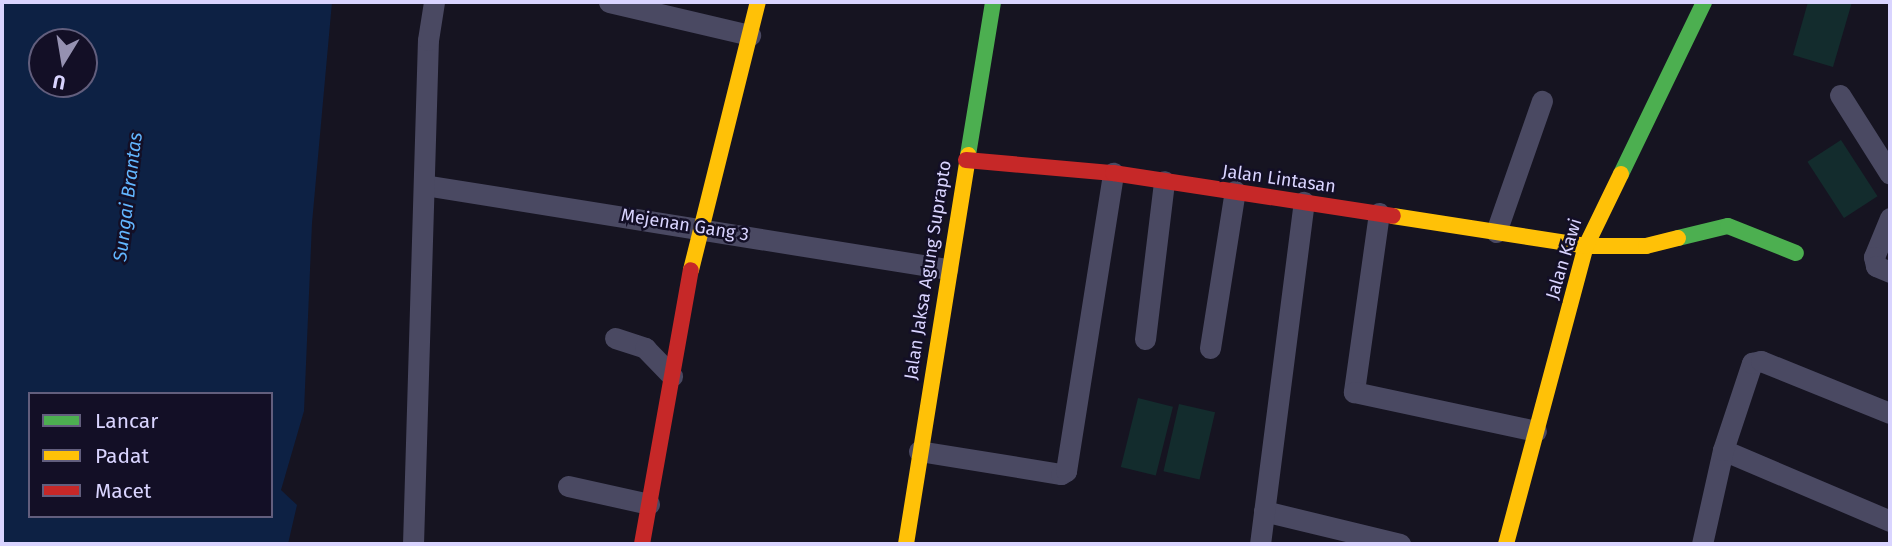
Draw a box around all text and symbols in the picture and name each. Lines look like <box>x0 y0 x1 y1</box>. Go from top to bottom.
north arrow <box>28 28 98 98</box>
text: U <box>51 70 68 95</box>
water label: Sungai Brantas <box>109 131 147 263</box>
street label: Jalan Jaksa Agung Suprapto <box>900 159 956 381</box>
street label: Jalan Lintasan <box>1221 160 1337 198</box>
street label: Mejenan Gang 3 <box>620 204 750 246</box>
street label: Jalan Kawi <box>1541 216 1587 302</box>
legend <box>28 392 273 518</box>
text: Lancar <box>95 408 158 434</box>
text: Padat <box>95 443 149 469</box>
text: Macet <box>95 478 151 504</box>

